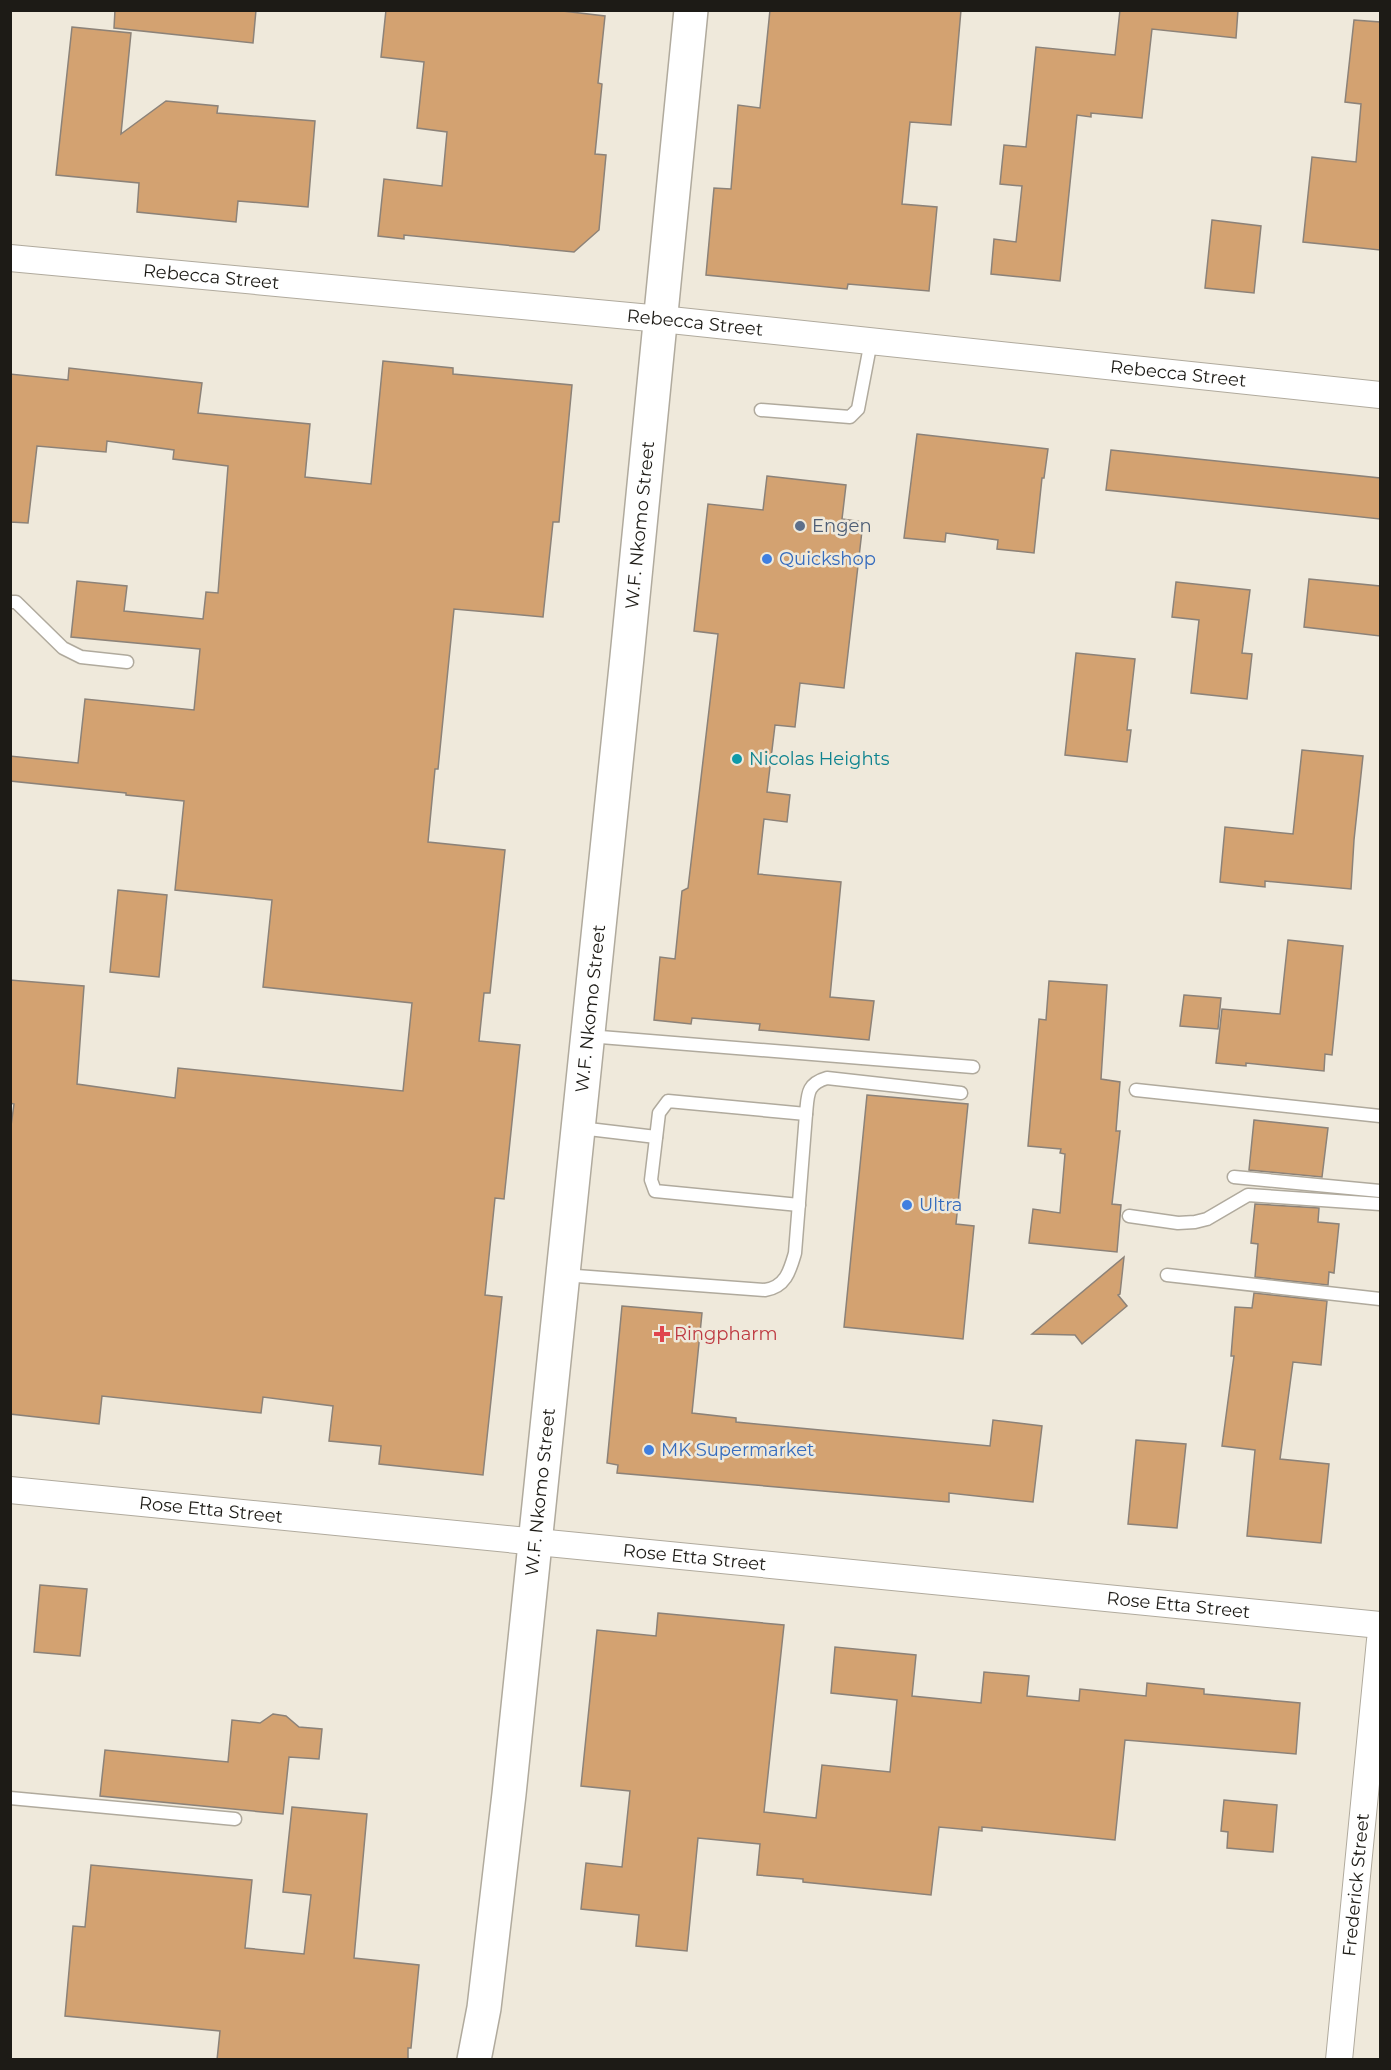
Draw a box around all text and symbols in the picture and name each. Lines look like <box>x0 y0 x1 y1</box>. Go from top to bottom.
street label: Rebecca Street <box>142 260 280 294</box>
street label: Rebecca Street <box>626 305 764 341</box>
street label: Rebecca Street <box>1109 356 1247 392</box>
street label: W.F. Nkomo Street <box>621 440 659 610</box>
place label: Engen <box>812 515 872 537</box>
marker: Engen <box>793 519 807 533</box>
place label: Quickshop <box>779 548 876 570</box>
marker: Quickshop <box>760 552 774 566</box>
place label: Nicolas Heights <box>749 748 890 770</box>
marker: Nicolas Heights <box>730 752 744 766</box>
street label: W.F. Nkomo Street <box>571 924 610 1094</box>
place label: Ultra <box>919 1194 962 1216</box>
marker: Ultra <box>900 1198 914 1212</box>
place label: Ringpharm <box>674 1323 778 1345</box>
marker: Ringpharm <box>655 1327 669 1341</box>
street label: W.F. Nkomo Street <box>521 1407 560 1577</box>
place label: MK Supermarket <box>661 1439 814 1461</box>
marker: MK Supermarket <box>642 1443 656 1457</box>
street label: Rose Etta Street <box>138 1492 284 1528</box>
street label: Rose Etta Street <box>622 1539 768 1575</box>
street label: Rose Etta Street <box>1105 1587 1251 1623</box>
street label: Frederick Street <box>1338 1812 1374 1958</box>

